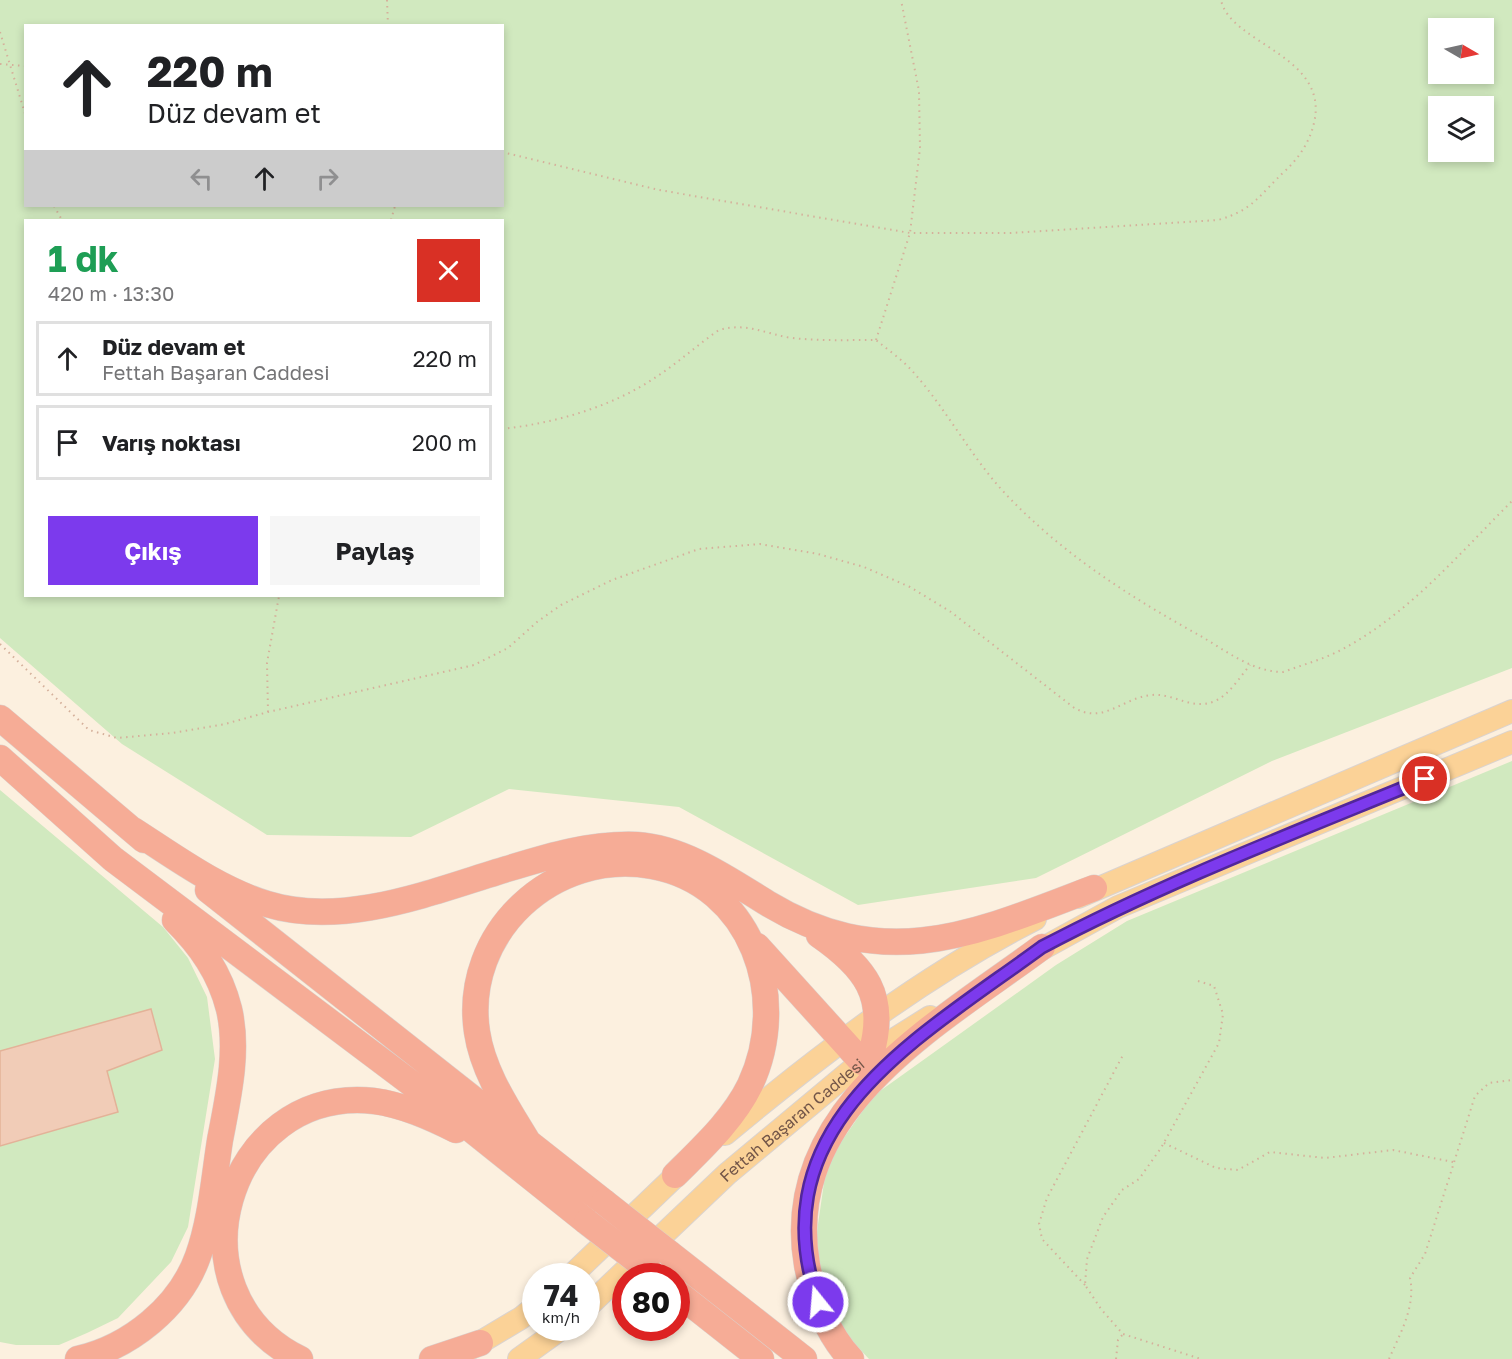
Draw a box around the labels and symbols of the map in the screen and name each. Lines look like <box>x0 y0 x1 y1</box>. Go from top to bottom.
north arrow <box>1428 18 1494 84</box>
pin <box>1399 753 1450 804</box>
street label: Fettah Başaran Caddesi <box>715 1054 868 1186</box>
speed limit sign: 80 <box>612 1263 690 1341</box>
position arrow <box>786 1270 850 1334</box>

